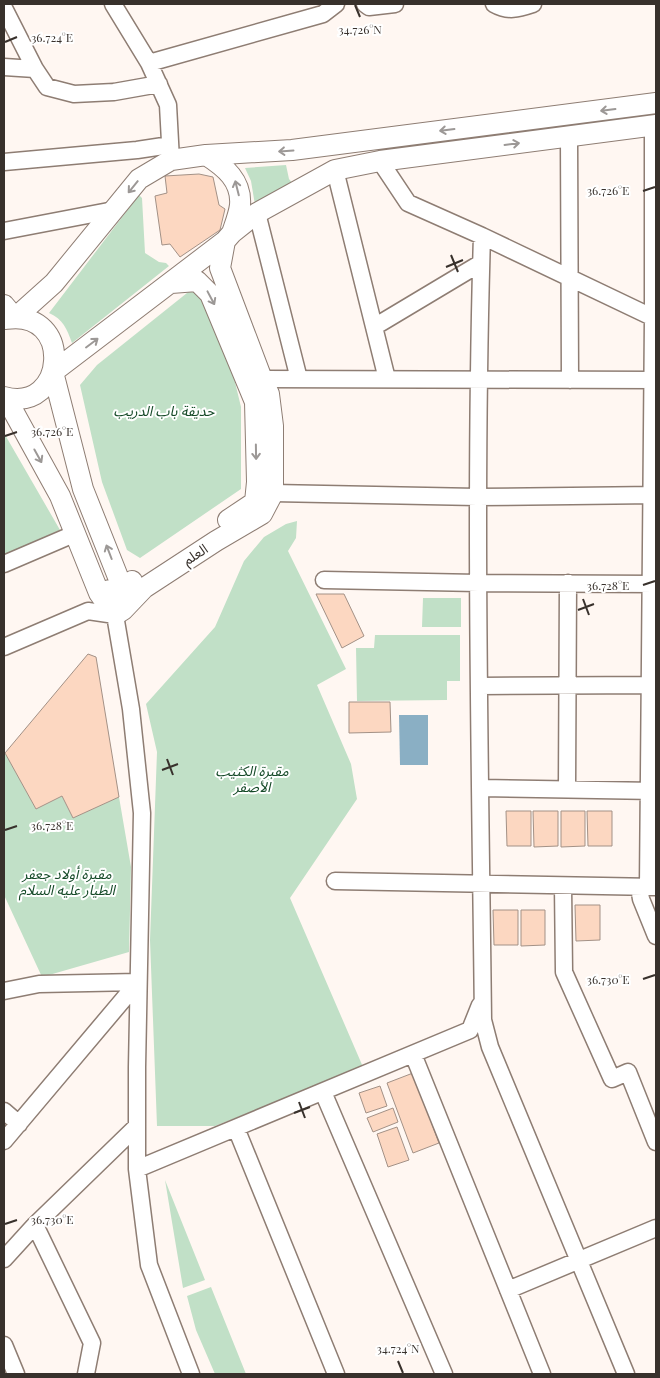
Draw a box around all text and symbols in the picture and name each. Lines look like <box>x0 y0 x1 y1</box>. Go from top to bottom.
text: 34.726°N <box>338 21 382 37</box>
text: 36.724°E <box>31 29 73 45</box>
one-way arrow <box>600 105 616 115</box>
one-way arrow <box>439 126 455 136</box>
one-way arrow <box>503 139 519 149</box>
one-way arrow <box>278 146 294 155</box>
one-way arrow <box>232 180 241 196</box>
one-way arrow <box>127 181 138 194</box>
text: 36.726°E <box>587 182 629 198</box>
one-way arrow <box>206 291 216 306</box>
one-way arrow <box>85 337 98 348</box>
park label: حديقة باب الدريب <box>113 401 215 420</box>
text: 36.726°E <box>31 423 73 439</box>
one-way arrow <box>251 443 261 459</box>
one-way arrow <box>34 448 43 463</box>
street label: العلم <box>179 539 212 571</box>
one-way arrow <box>103 545 113 560</box>
text: 36.728°E <box>587 577 629 593</box>
park label: مقبرة الكثيب الأصفر <box>215 761 289 796</box>
text: 36.728°E <box>31 817 73 833</box>
park label: مقبرة أولاد جعفر الطيار عليه السلام <box>18 864 117 901</box>
text: 36.730°E <box>586 971 630 987</box>
text: 36.730°E <box>30 1211 74 1227</box>
text: 34.724°N <box>376 1340 420 1356</box>

